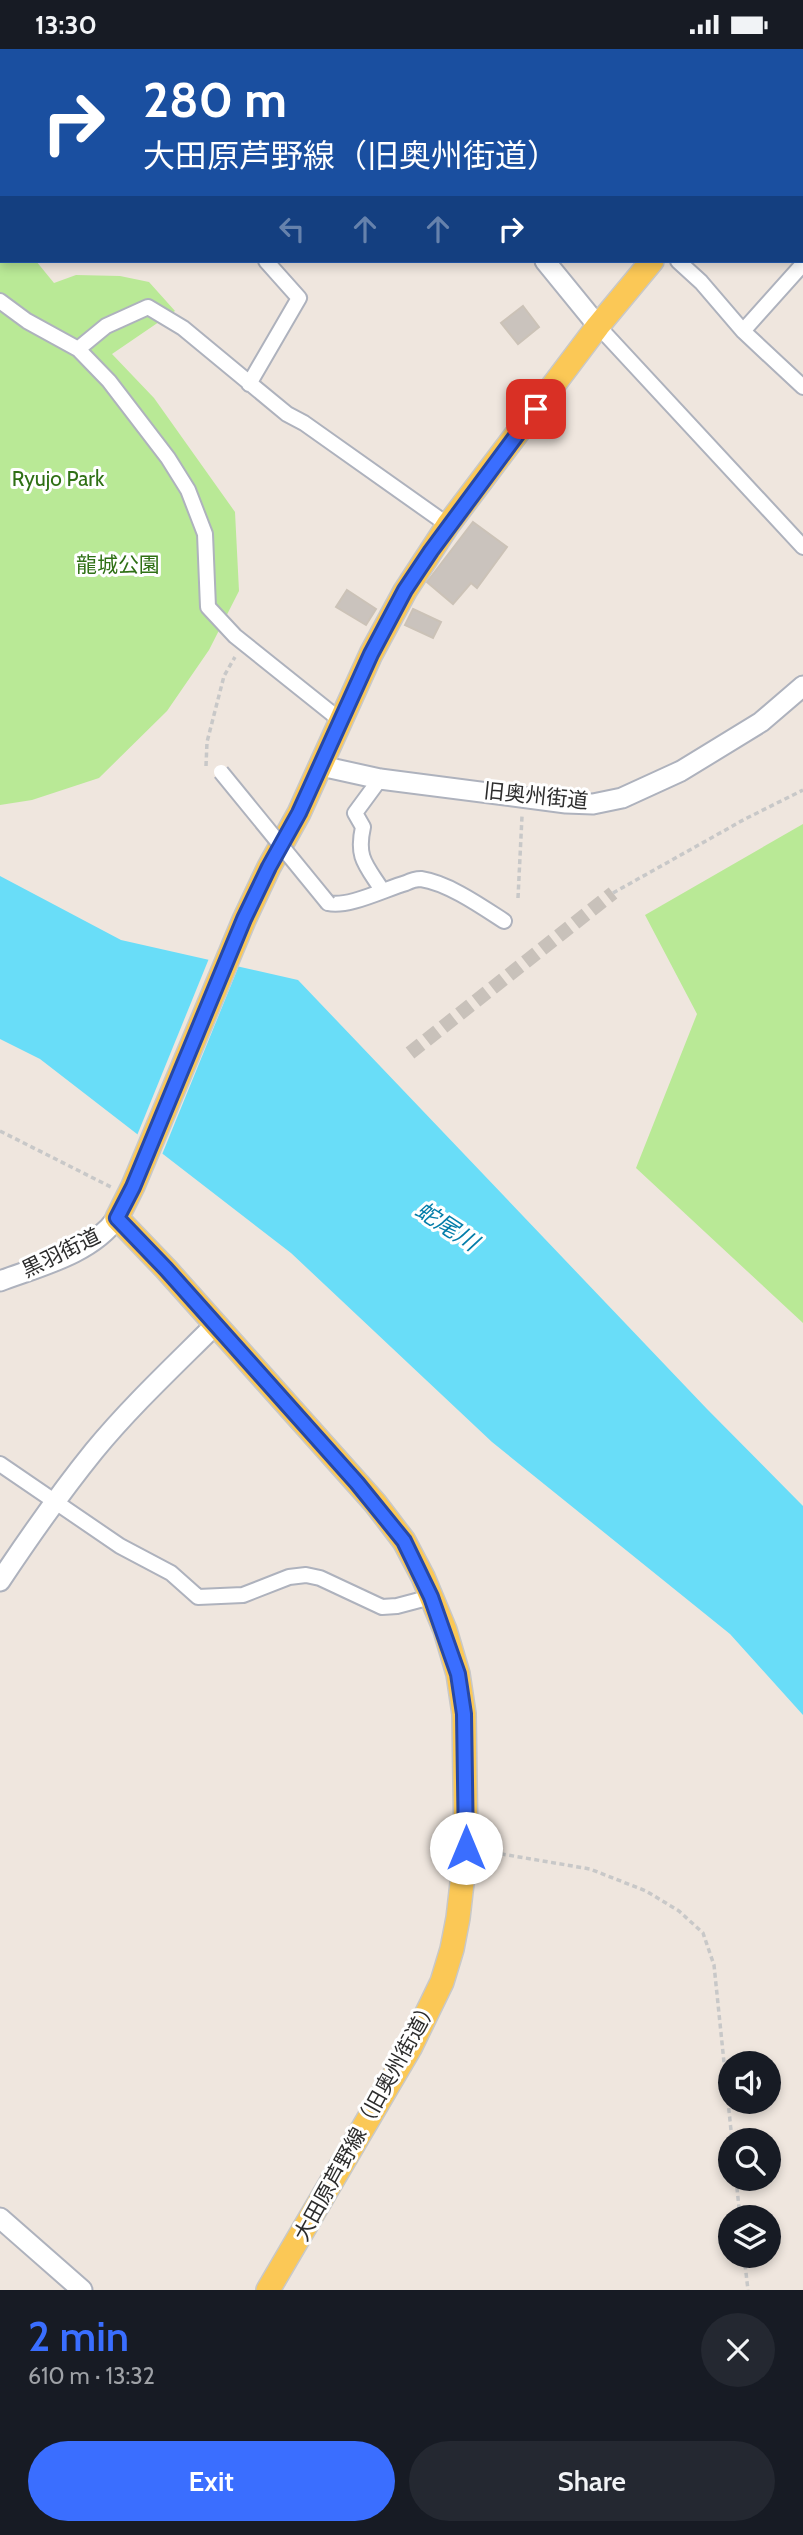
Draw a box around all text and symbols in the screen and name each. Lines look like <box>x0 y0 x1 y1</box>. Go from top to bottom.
text: 13:30 <box>35 9 97 41</box>
text: 280 m <box>143 70 287 129</box>
icon: right <box>28 77 119 168</box>
text: 大田原芦野線（旧奥州街道） <box>143 136 559 175</box>
icon: left <box>273 210 311 248</box>
icon: ahead <box>346 210 384 248</box>
icon: ahead <box>419 210 457 248</box>
icon: right <box>492 210 530 248</box>
pin <box>506 379 566 439</box>
icon: arrive <box>517 390 555 428</box>
park label: Ryujo Park <box>12 466 105 492</box>
park label: 龍城公園 <box>76 552 160 577</box>
street label: 旧奥州街道 <box>483 778 590 813</box>
water label: 蛇尾川 <box>410 1195 486 1258</box>
street label: 黒羽街道 <box>18 1223 104 1282</box>
position arrow <box>429 1811 503 1885</box>
street label: 大田原芦野線（旧奥州街道） <box>288 1994 443 2245</box>
map controls <box>718 2051 781 2268</box>
button: sound <box>718 2051 781 2114</box>
button: search <box>718 2128 781 2191</box>
button: layers <box>718 2205 781 2268</box>
text: 2 min <box>28 2310 129 2362</box>
button: close <box>701 2313 775 2387</box>
text: 610 m · 13:32 <box>28 2362 155 2390</box>
button: Exit <box>28 2441 395 2521</box>
button: Share <box>409 2441 775 2521</box>

